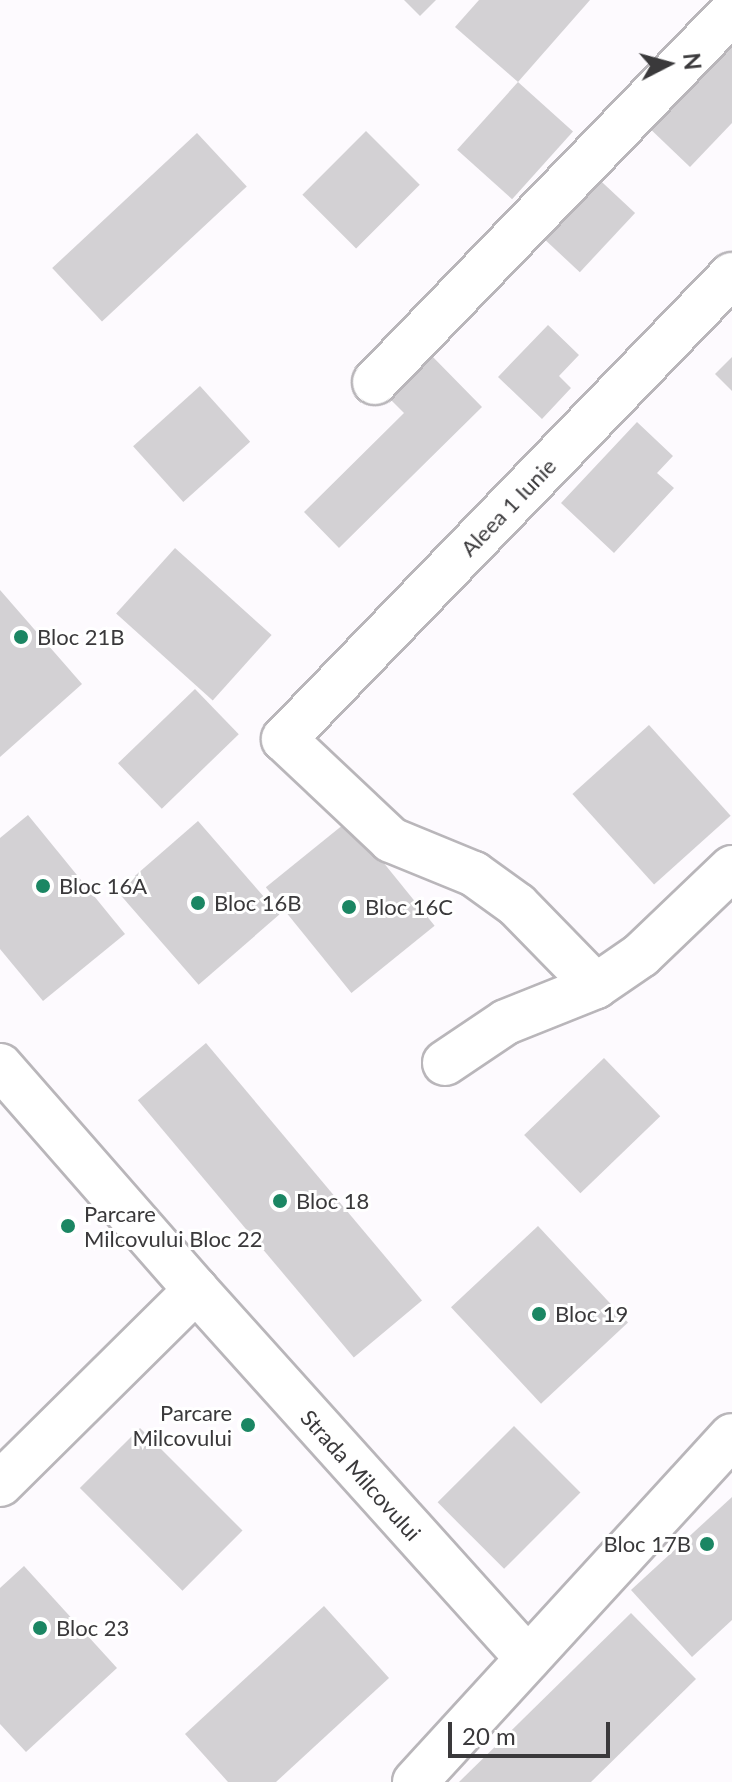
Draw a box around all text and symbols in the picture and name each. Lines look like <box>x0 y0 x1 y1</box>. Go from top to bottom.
north arrow <box>628 24 708 104</box>
text: N <box>678 52 707 71</box>
street label: Aleea 1 Iunie <box>455 453 561 561</box>
place label: Bloc 21B <box>37 624 125 650</box>
marker: Bloc 21B <box>12 628 30 646</box>
place label: Bloc 16A <box>59 873 147 899</box>
marker: Bloc 16A <box>34 877 52 895</box>
place label: Bloc 16B <box>214 890 302 916</box>
marker: Bloc 16B <box>189 894 207 912</box>
place label: Bloc 16C <box>365 894 453 920</box>
marker: Bloc 16C <box>340 898 358 916</box>
place label: Bloc 18 <box>296 1188 369 1214</box>
marker: Bloc 18 <box>271 1192 289 1210</box>
place label: Parcare Milcovului Bloc 22 <box>84 1200 263 1252</box>
marker: Parcare Milcovului Bloc 22 <box>59 1217 77 1235</box>
place label: Bloc 19 <box>555 1301 628 1327</box>
marker: Bloc 19 <box>530 1305 548 1323</box>
place label: Parcare Milcovului <box>132 1399 232 1450</box>
street label: Strada Milcovului <box>295 1404 427 1546</box>
marker: Parcare Milcovului <box>239 1416 257 1434</box>
place label: Bloc 17B <box>603 1531 691 1557</box>
marker: Bloc 17B <box>698 1535 716 1553</box>
place label: Bloc 23 <box>56 1615 129 1641</box>
marker: Bloc 23 <box>31 1619 49 1637</box>
scale bar <box>452 1706 614 1756</box>
text: 20 m <box>462 1721 516 1750</box>

